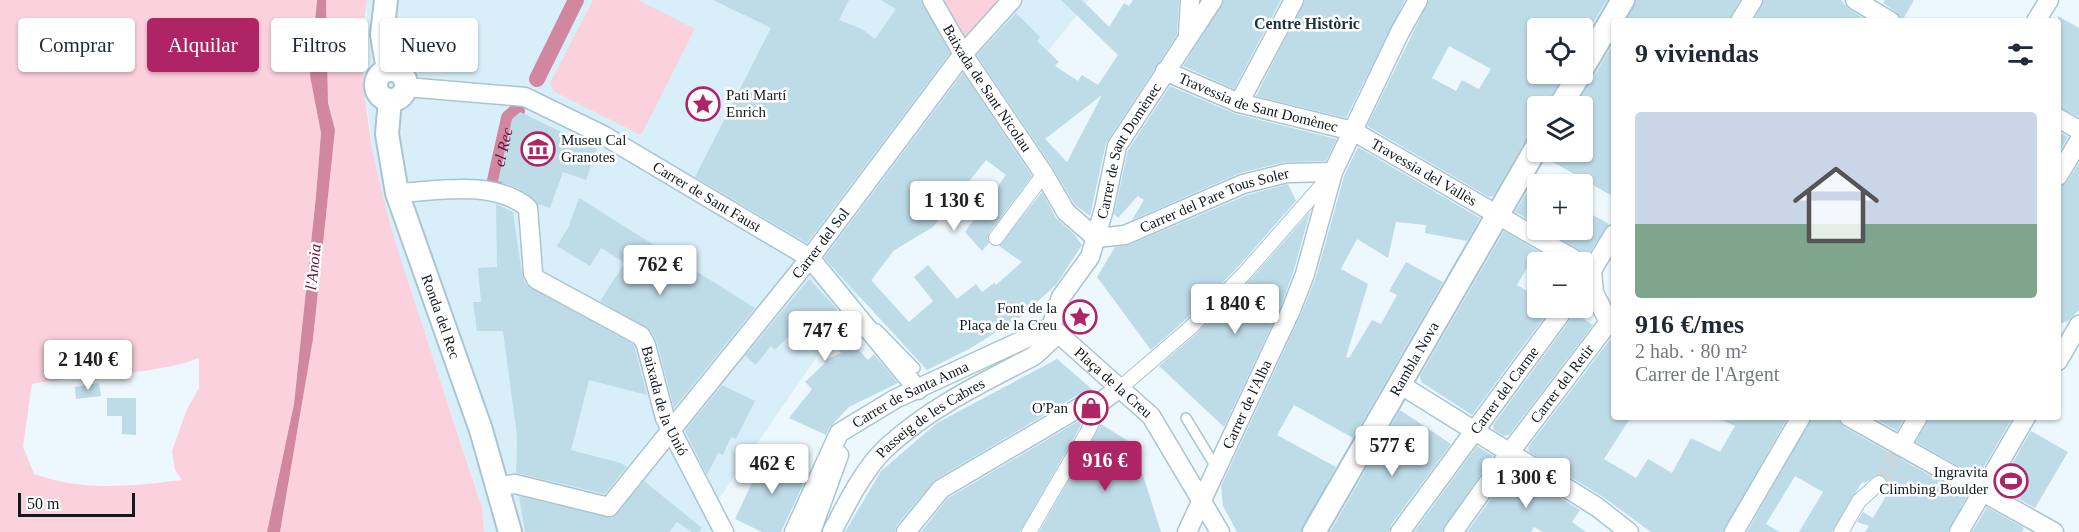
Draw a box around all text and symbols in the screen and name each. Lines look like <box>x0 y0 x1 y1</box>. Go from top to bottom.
district label: Centre Històric <box>1254 15 1360 32</box>
chip: Comprar <box>18 18 135 72</box>
chip: Alquilar <box>147 18 259 72</box>
chip: Filtros <box>271 18 368 72</box>
chip: Nuevo <box>380 18 478 72</box>
map controls <box>1527 18 1593 318</box>
button: locate <box>1527 18 1593 84</box>
street label: Baixada de Sant Nicolau <box>940 22 1035 155</box>
icon: filters <box>2004 38 2037 71</box>
text: 9 viviendas <box>1635 39 1759 68</box>
street label: Travessia de Sant Domènec <box>1176 70 1340 135</box>
street label: Carrer de Sant Domènec <box>1094 80 1164 221</box>
place icon: Pati Martí Enrich <box>685 86 721 122</box>
place label: Pati Martí Enrich <box>726 87 786 120</box>
button: layers <box>1527 96 1593 162</box>
water label: el Rec <box>490 126 515 168</box>
museum icon: Museu Cal Granotes <box>520 131 556 167</box>
place label: Museu Cal Granotes <box>561 132 626 165</box>
street label: Travessia del Vallès <box>1368 135 1480 209</box>
icon: home <box>1782 151 1890 259</box>
street label: Carrer de Sant Faust <box>650 158 765 235</box>
street label: Carrer del Pare Tous Soler <box>1137 165 1291 236</box>
button: + <box>1527 174 1593 240</box>
pin: 1 130 € <box>899 181 1009 232</box>
text: 1 130 € <box>924 189 984 211</box>
street label: Carrer del Sol <box>789 205 853 282</box>
water label: l'Anoia <box>302 243 324 291</box>
pin: 762 € <box>618 245 702 296</box>
button: − <box>1527 252 1593 318</box>
text: 762 € <box>638 253 683 275</box>
street label: Ronda del Rec <box>418 272 463 361</box>
pin: 1 840 € <box>1180 284 1290 335</box>
text: 1 840 € <box>1205 292 1265 314</box>
place icon: Font de la Plaça de la Creu <box>1062 299 1098 335</box>
place label: Font de la Plaça de la Creu <box>959 300 1057 333</box>
text: 916 €/mes <box>1635 310 1744 339</box>
pin: 747 € <box>783 311 867 362</box>
text: 747 € <box>803 319 848 341</box>
street label: Rambla Nova <box>1386 319 1442 399</box>
pin: 2 140 € <box>33 340 143 391</box>
text: 2 hab. · 80 m² <box>1635 340 1747 362</box>
street label: Carrer del Retir <box>1527 341 1597 426</box>
street label: Carrer del Carme <box>1467 343 1542 437</box>
street label: Baixada de la Unió <box>639 344 691 458</box>
street label: Plaça de la Creu <box>1071 344 1156 421</box>
text: 2 140 € <box>58 348 118 370</box>
street label: Carrer de l'Alba <box>1219 357 1275 451</box>
street label: Carrer de Santa Anna <box>849 358 971 431</box>
text: Carrer de l'Argent <box>1635 363 1779 385</box>
street label: Passeig de les Cabres <box>873 375 987 461</box>
shop icon: O'Pan <box>1073 390 1109 426</box>
place label: O'Pan <box>1032 400 1068 416</box>
pin: 577 € <box>1350 426 1434 477</box>
text: 577 € <box>1370 434 1415 456</box>
pin: 916 € <box>1063 441 1147 492</box>
pin: 462 € <box>730 444 814 495</box>
text: 916 € <box>1083 449 1128 471</box>
text: 462 € <box>750 452 795 474</box>
pin: 1 300 € <box>1471 458 1581 509</box>
sports icon: Ingravita Climbing Boulder <box>1993 463 2029 499</box>
place label: Ingravita Climbing Boulder <box>1879 464 1988 497</box>
text: 1 300 € <box>1496 466 1556 488</box>
scale bar <box>18 490 135 518</box>
text: 50 m <box>27 495 59 512</box>

